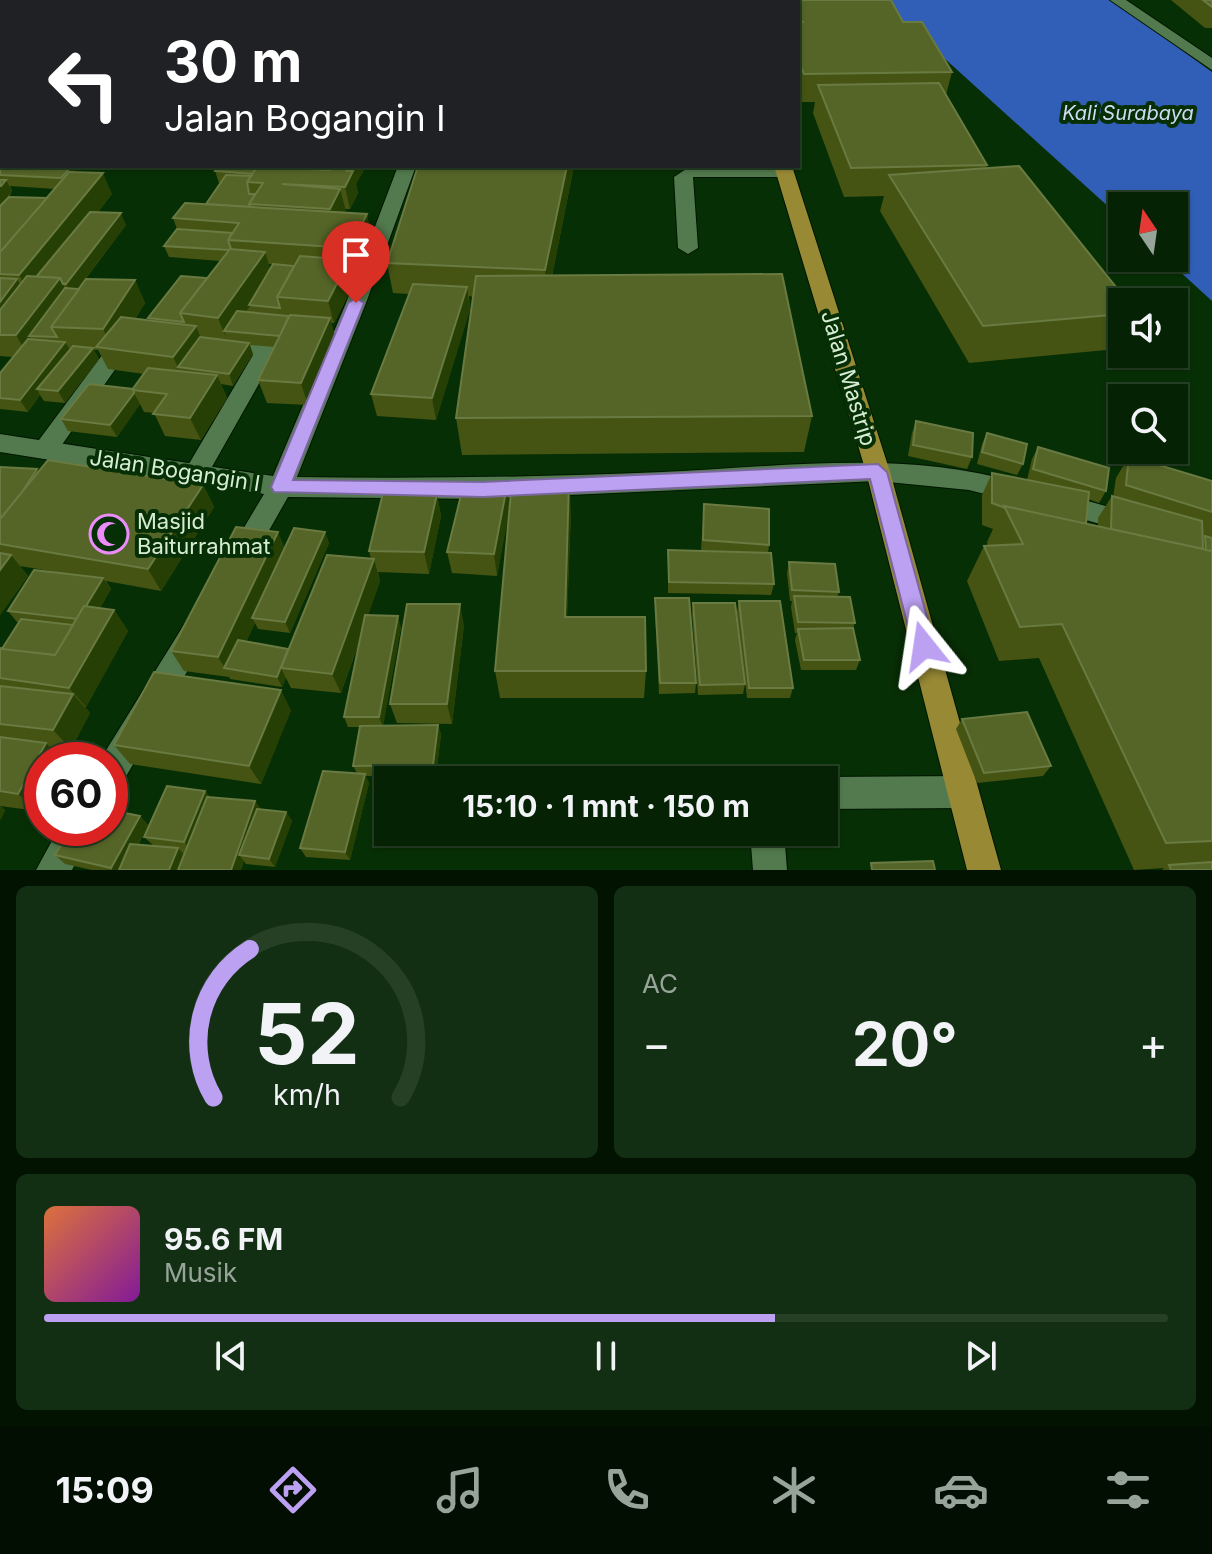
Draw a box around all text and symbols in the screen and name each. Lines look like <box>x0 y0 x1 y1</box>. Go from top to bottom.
text: 30 m <box>164 28 302 96</box>
icon: left <box>32 32 136 136</box>
text: Jalan Bogangin I <box>164 96 446 140</box>
water label: Kali Surabaya <box>1062 101 1194 125</box>
north arrow <box>1108 192 1188 272</box>
map controls <box>1108 192 1188 464</box>
pin <box>322 221 390 303</box>
icon: arrive <box>334 233 378 277</box>
button: sound <box>1108 288 1188 368</box>
street label: Jalan Mastrip <box>816 307 882 449</box>
button: search <box>1108 384 1188 464</box>
street label: Jalan Bogangin I <box>88 444 262 496</box>
place label: Masjid Baiturrahmat <box>137 508 270 559</box>
mosque icon: Masjid Baiturrahmat <box>88 513 130 555</box>
position arrow <box>882 604 966 688</box>
speed limit sign: 60 <box>24 742 128 846</box>
text: 15:10 · 1 mnt · 150 m <box>462 788 750 824</box>
text: AC <box>642 968 678 999</box>
text: 52 <box>254 983 360 1084</box>
text: 20° <box>852 1008 958 1080</box>
text: − <box>642 1017 671 1071</box>
text: + <box>1139 1017 1168 1071</box>
text: km/h <box>273 1077 341 1112</box>
text: 95.6 FM <box>164 1221 283 1257</box>
text: Musik <box>164 1257 237 1288</box>
icon: previous <box>209 1334 253 1378</box>
icon: pause <box>584 1334 628 1378</box>
icon: next <box>959 1334 1003 1378</box>
icon: directions <box>265 1462 321 1518</box>
icon: music <box>432 1462 488 1518</box>
icon: phone <box>599 1462 655 1518</box>
icon: climate <box>766 1462 822 1518</box>
icon: car <box>933 1462 989 1518</box>
icon: filters <box>1100 1462 1156 1518</box>
text: 15:09 <box>56 1468 154 1512</box>

